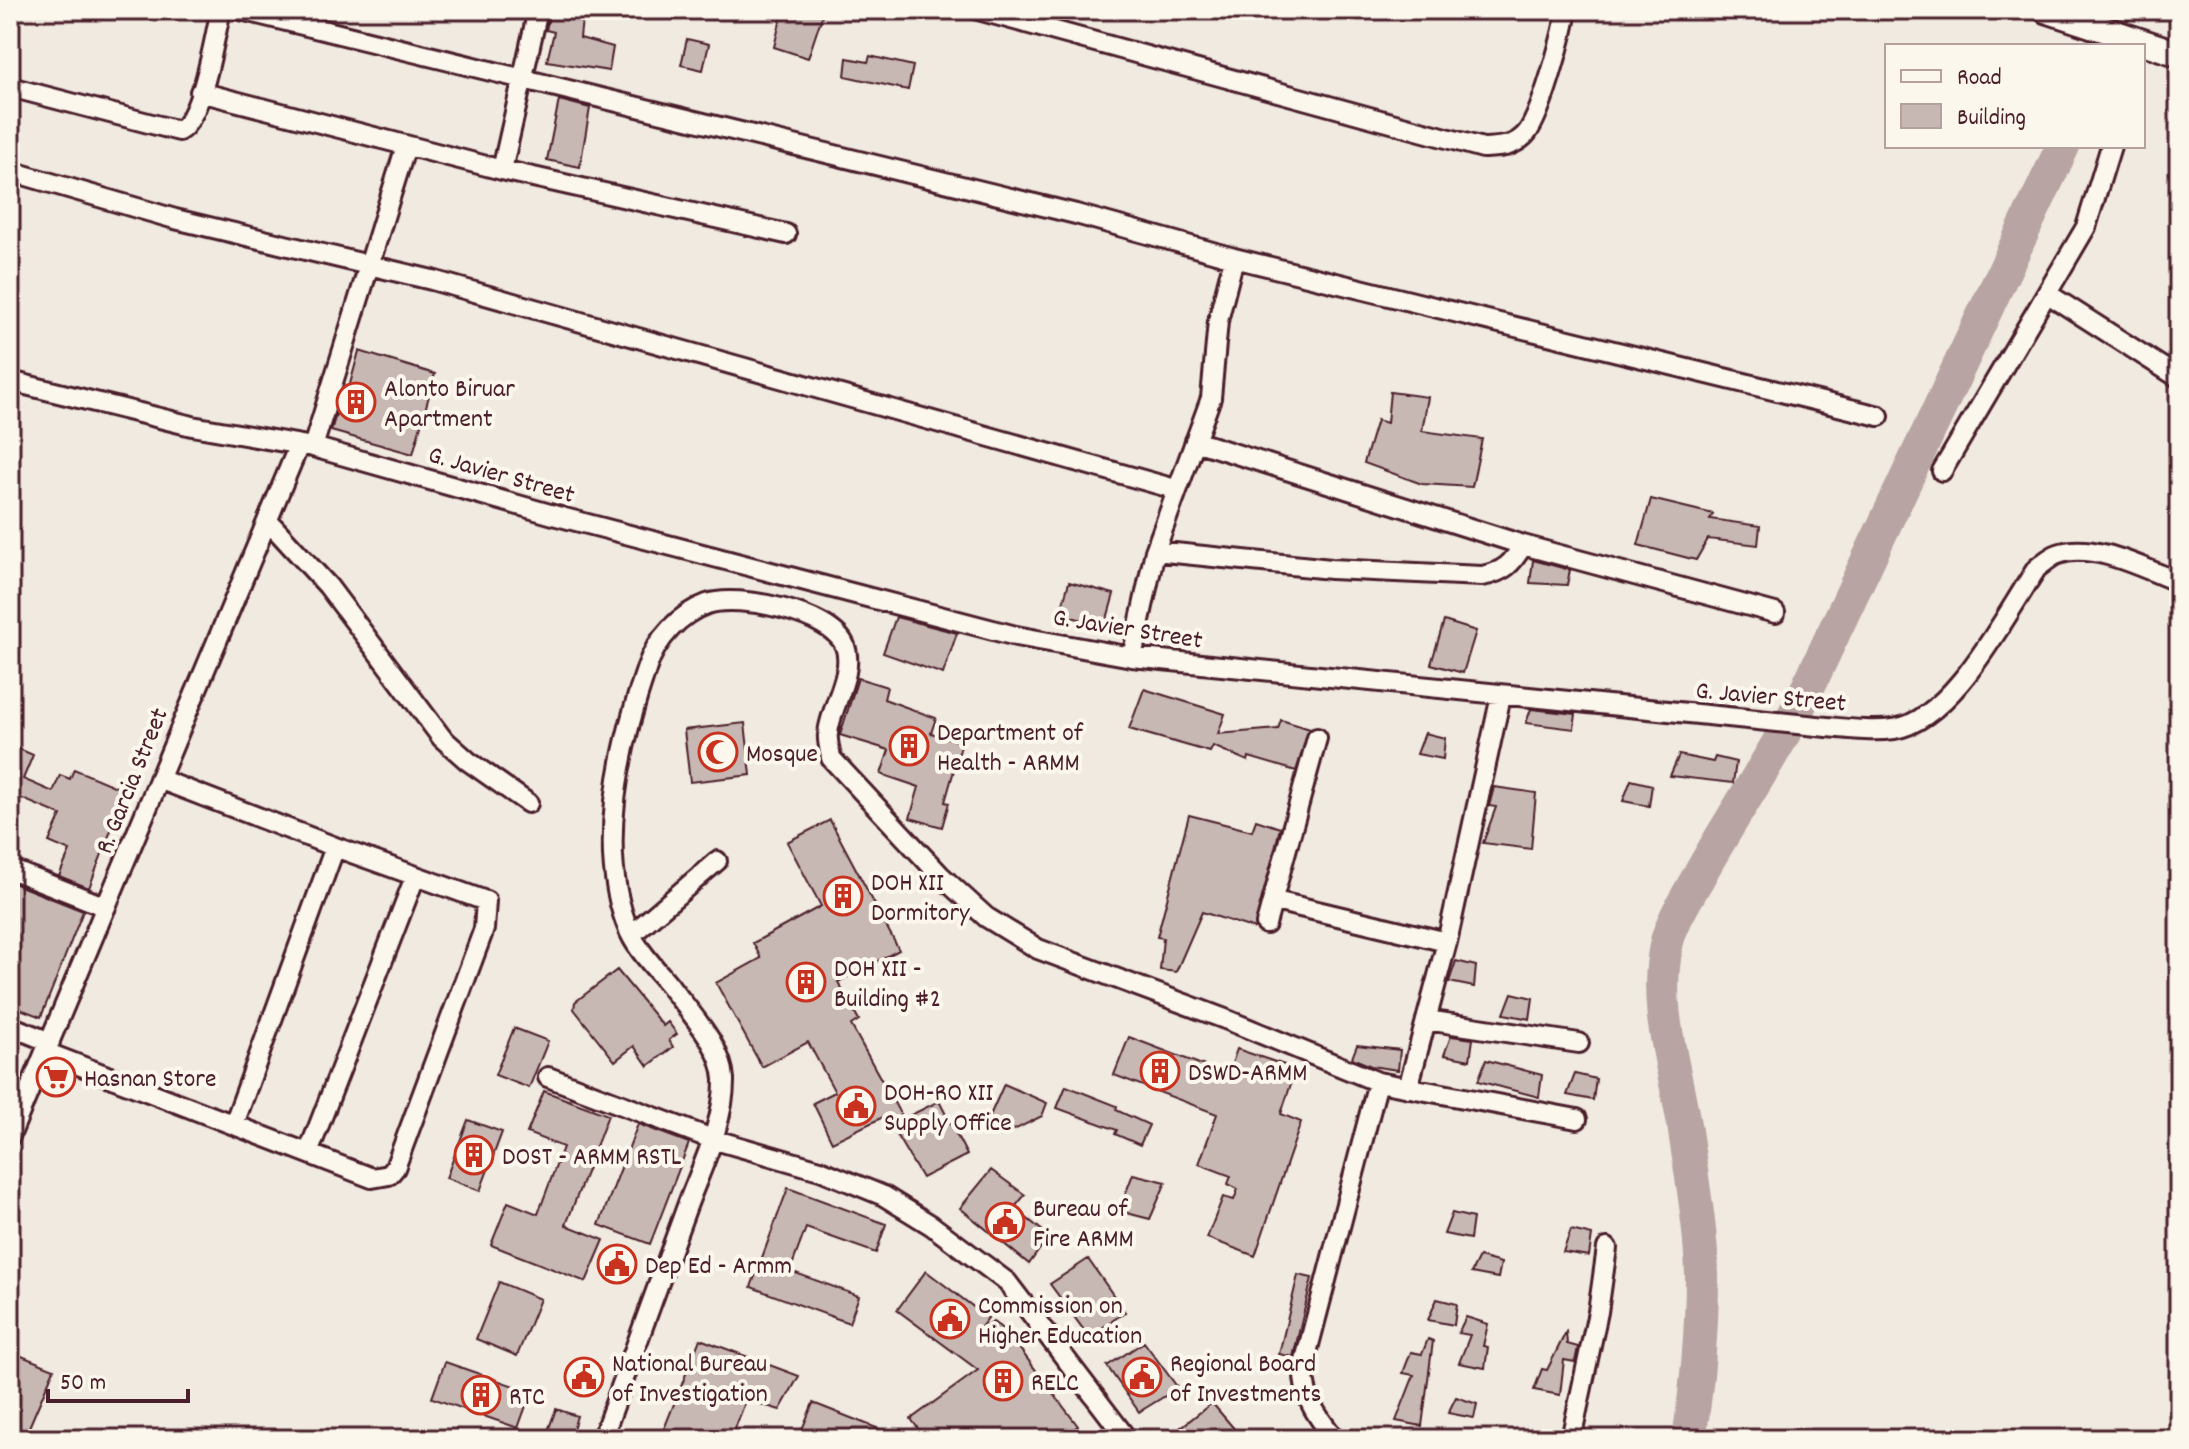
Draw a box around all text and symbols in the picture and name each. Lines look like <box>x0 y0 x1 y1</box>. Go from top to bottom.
legend <box>1885 44 2145 148</box>
text: Road <box>1957 62 2002 96</box>
text: Building <box>1957 102 2026 136</box>
place label: Alonto Biruar Apartment <box>384 372 515 439</box>
building icon: Alonto Biruar Apartment <box>335 381 377 423</box>
street label: G. Javier Street <box>423 438 579 515</box>
street label: G. Javier Street <box>1050 600 1205 661</box>
street label: G. Javier Street <box>1694 673 1848 724</box>
street label: R. Garcia Street <box>87 702 179 860</box>
place label: Department of Health - ARMM <box>937 716 1084 783</box>
building icon: Department of Health - ARMM <box>888 725 930 767</box>
mosque icon: Mosque <box>697 731 739 773</box>
place label: Mosque <box>746 737 818 774</box>
place label: DOH XII Dormitory <box>871 866 970 933</box>
building icon: DOH XII Dormitory <box>822 875 864 917</box>
place label: DOH XII - Building #2 <box>834 952 941 1019</box>
building icon: DOH XII - Building #2 <box>785 961 827 1003</box>
building icon: DSWD-ARMM <box>1139 1050 1181 1092</box>
supermarket icon: Hasnan Store <box>35 1056 77 1098</box>
place label: DSWD-ARMM <box>1188 1056 1307 1093</box>
place label: Hasnan Store <box>84 1062 216 1099</box>
place label: DOH-RO XII Supply Office <box>884 1076 1012 1143</box>
public building icon: DOH-RO XII Supply Office <box>835 1085 877 1127</box>
building icon: DOST - ARMM RSTL <box>453 1134 495 1176</box>
place label: DOST - ARMM RSTL <box>502 1140 682 1177</box>
place label: Bureau of Fire ARMM <box>1033 1192 1134 1259</box>
public building icon: Bureau of Fire ARMM <box>984 1201 1026 1243</box>
public building icon: Dep Ed - Armm <box>596 1243 638 1285</box>
place label: Dep Ed - Armm <box>645 1249 792 1286</box>
place label: Commission on Higher Education <box>978 1289 1142 1356</box>
public building icon: Commission on Higher Education <box>929 1298 971 1340</box>
place label: National Bureau of Investigation <box>612 1347 768 1414</box>
place label: Regional Board of Investments <box>1170 1347 1321 1414</box>
scale bar <box>48 1353 188 1403</box>
public building icon: National Bureau of Investigation <box>563 1356 605 1398</box>
public building icon: Regional Board of Investments <box>1121 1356 1163 1398</box>
building icon: RELC <box>982 1360 1024 1402</box>
place label: RELC <box>1031 1366 1079 1403</box>
text: 50 m <box>60 1367 106 1401</box>
building icon: RTC <box>460 1374 502 1416</box>
place label: RTC <box>509 1380 545 1417</box>

